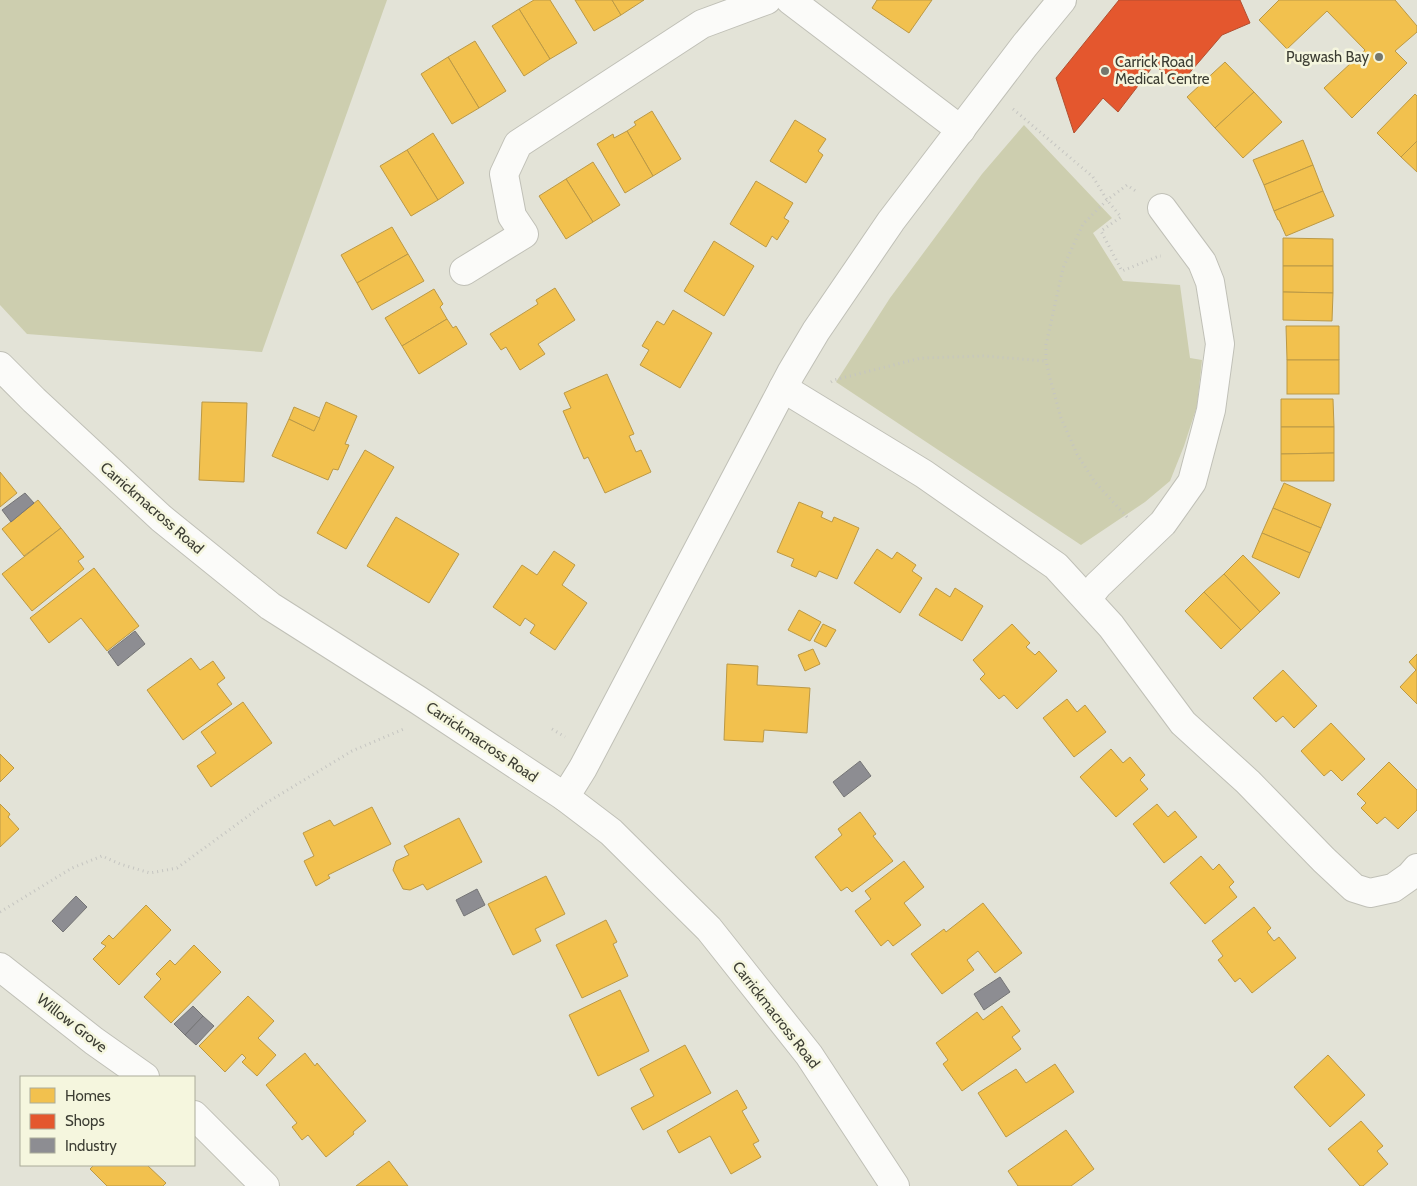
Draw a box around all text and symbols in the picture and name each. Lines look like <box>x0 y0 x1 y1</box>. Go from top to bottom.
place label: Pugwash Bay <box>1286 48 1369 66</box>
marker: Pugwash Bay <box>1373 51 1385 63</box>
place label: Carrick Road Medical Centre <box>1115 53 1210 88</box>
marker: Carrick Road Medical Centre <box>1099 65 1111 77</box>
street label: Carrickmacross Road <box>97 458 207 558</box>
street label: Carrickmacross Road <box>423 698 541 786</box>
street label: Carrickmacross Road <box>729 958 823 1072</box>
street label: Willow Grove <box>33 990 111 1056</box>
legend <box>20 1076 195 1166</box>
text: Homes <box>65 1087 111 1105</box>
text: Shops <box>65 1112 105 1130</box>
text: Industry <box>65 1137 117 1155</box>

